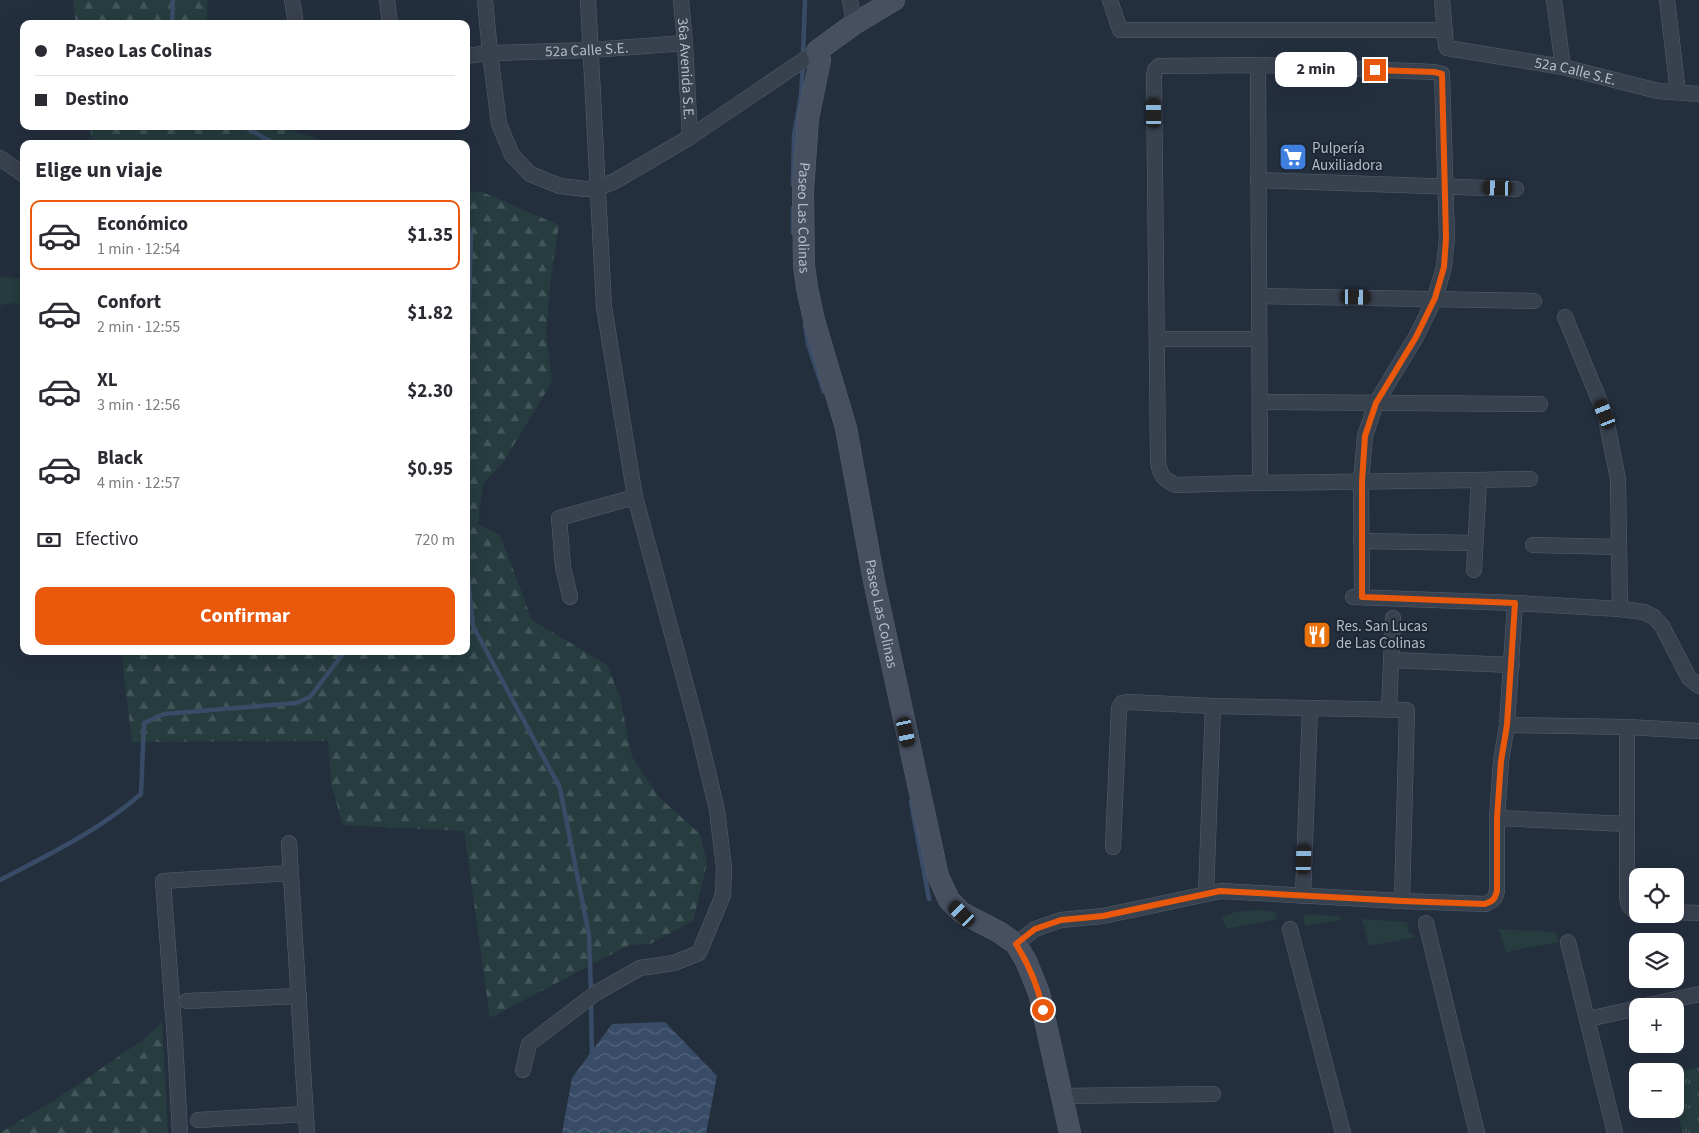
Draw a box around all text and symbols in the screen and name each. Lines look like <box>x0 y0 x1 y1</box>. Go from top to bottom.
street label: 36a Avenida S.E. <box>672 17 700 120</box>
street label: 52a Calle S.E. <box>545 37 629 62</box>
text: Paseo Las Colinas <box>65 38 212 65</box>
callout: 2 min <box>1275 52 1358 88</box>
street label: 52a Calle S.E. <box>1533 52 1619 91</box>
text: 2 min <box>1297 58 1335 80</box>
route end <box>1364 59 1386 81</box>
text: Destino <box>65 86 129 113</box>
car <box>1146 98 1161 128</box>
place label: Pulpería Auxiliadora <box>1312 138 1383 176</box>
supermarket icon: Pulpería Auxiliadora <box>1278 142 1308 172</box>
text: Elige un viaje <box>35 154 163 186</box>
street label: Paseo Las Colinas <box>792 162 815 274</box>
car <box>1482 180 1513 196</box>
text: Económico <box>97 211 188 238</box>
icon: car <box>37 213 82 258</box>
text: $1.35 <box>407 222 453 249</box>
text: 1 min · 12:54 <box>97 238 180 260</box>
text: Confort <box>97 289 161 316</box>
car <box>1340 289 1371 305</box>
icon: car <box>37 291 82 336</box>
text: $1.82 <box>407 300 453 327</box>
text: 2 min · 12:55 <box>97 316 180 338</box>
text: XL <box>97 367 118 394</box>
icon: car <box>37 369 82 414</box>
text: $2.30 <box>407 378 453 405</box>
text: 3 min · 12:56 <box>97 394 180 416</box>
car <box>1592 397 1617 431</box>
text: Black <box>97 445 143 472</box>
icon: car <box>37 447 82 492</box>
text: $0.95 <box>407 456 453 483</box>
text: 4 min · 12:57 <box>97 472 180 494</box>
icon: cash <box>35 526 63 554</box>
text: Efectivo <box>75 526 138 553</box>
text: 720 m <box>415 529 455 551</box>
street label: Paseo Las Colinas <box>860 558 903 670</box>
button: Confirmar <box>35 587 455 645</box>
place label: Res. San Lucas de Las Colinas <box>1336 616 1427 654</box>
restaurant icon: Res. San Lucas de Las Colinas <box>1302 620 1332 650</box>
car <box>895 716 916 748</box>
car <box>1295 844 1312 874</box>
map controls <box>1629 868 1684 1118</box>
button: locate <box>1629 868 1684 923</box>
car <box>946 898 977 930</box>
button: layers <box>1629 933 1684 988</box>
button: + <box>1629 998 1684 1053</box>
route start <box>1032 999 1054 1021</box>
button: − <box>1629 1063 1684 1118</box>

